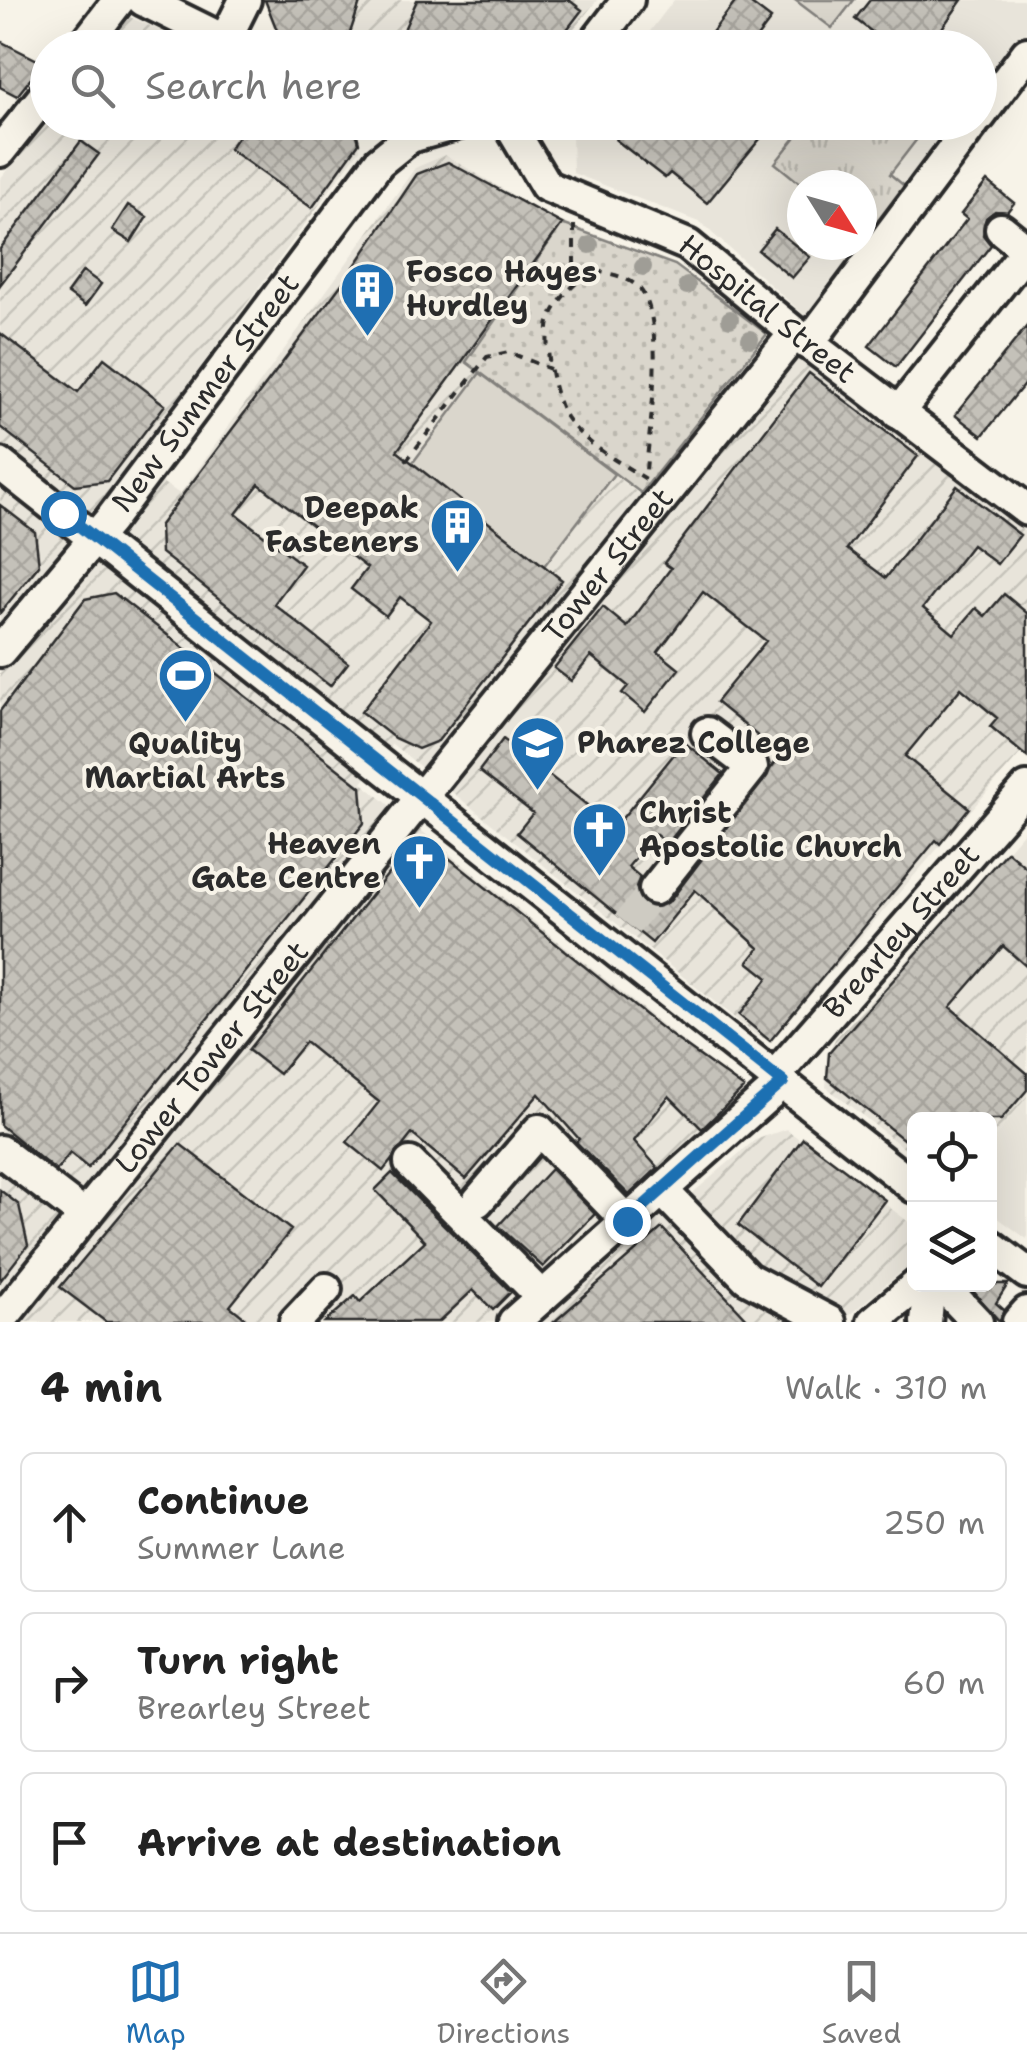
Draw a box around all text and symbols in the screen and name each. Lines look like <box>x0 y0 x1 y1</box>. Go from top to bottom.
search box <box>30 30 997 140</box>
icon: search <box>65 58 120 113</box>
text: Search here <box>145 60 362 111</box>
north arrow <box>787 170 877 260</box>
street label: Hospital Street <box>670 224 865 392</box>
place label: Fosco Hayes Hurdley <box>406 251 597 326</box>
building icon: Fosco Hayes Hurdley <box>337 259 397 338</box>
street label: New Summer Street <box>102 265 308 521</box>
street label: Tower Street <box>533 479 683 651</box>
place label: Deepak Fasteners <box>265 487 419 562</box>
route start <box>41 491 87 537</box>
building icon: Deepak Fasteners <box>428 495 488 574</box>
sports icon: Quality Martial Arts <box>155 646 215 725</box>
school or university icon: Pharez College <box>508 713 568 792</box>
place label: Pharez College <box>577 722 810 763</box>
place label: Quality Martial Arts <box>84 723 286 798</box>
place label: Christ Apostolic Church <box>639 792 902 867</box>
church icon: Christ Apostolic Church <box>570 800 630 879</box>
place label: Heaven Gate Centre <box>191 823 381 898</box>
church icon: Heaven Gate Centre <box>390 831 450 910</box>
street label: Brearley Street <box>813 835 989 1027</box>
street label: Lower Tower Street <box>105 932 318 1182</box>
map controls <box>907 1112 997 1292</box>
button: locate <box>907 1112 997 1202</box>
route end <box>605 1199 651 1245</box>
button: layers <box>907 1202 997 1292</box>
text: 4 min <box>40 1359 162 1415</box>
text: Walk · 310 m <box>785 1366 987 1409</box>
text: Continue <box>137 1475 309 1526</box>
icon: ahead <box>42 1495 97 1550</box>
text: 250 m <box>883 1501 985 1544</box>
text: Summer Lane <box>137 1526 346 1569</box>
text: Turn right <box>137 1635 339 1686</box>
icon: right <box>42 1655 97 1710</box>
text: 60 m <box>903 1661 985 1704</box>
text: Brearley Street <box>137 1686 371 1729</box>
icon: arrive <box>42 1815 97 1870</box>
text: Arrive at destination <box>137 1817 561 1868</box>
tab: Map <box>126 1954 186 2052</box>
tab: Directions <box>437 1954 570 2052</box>
tab: Saved <box>822 1954 901 2052</box>

